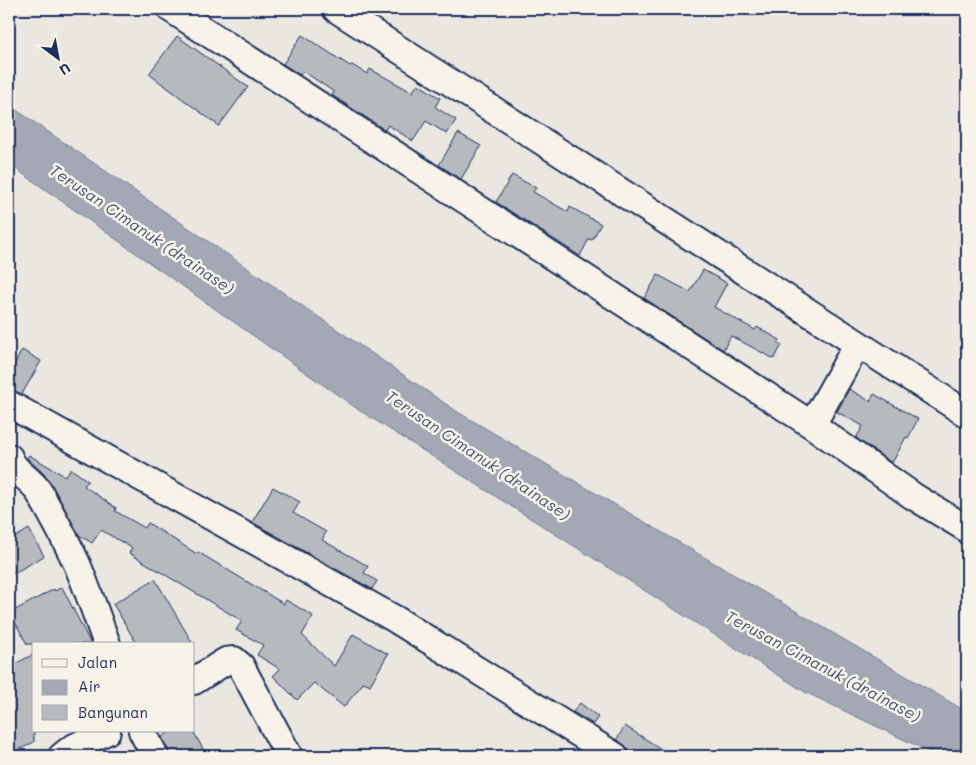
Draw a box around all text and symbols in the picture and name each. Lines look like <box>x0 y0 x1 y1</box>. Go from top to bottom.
north arrow <box>32 32 82 82</box>
text: U <box>56 59 74 80</box>
water label: Terusan Cimanuk (drainase) <box>46 159 239 299</box>
water label: Terusan Cimanuk (drainase) <box>382 385 575 525</box>
water label: Terusan Cimanuk (drainase) <box>722 605 925 726</box>
legend <box>32 642 195 732</box>
text: Jalan <box>78 652 117 672</box>
text: Air <box>78 676 101 696</box>
text: Bangunan <box>78 702 148 722</box>

